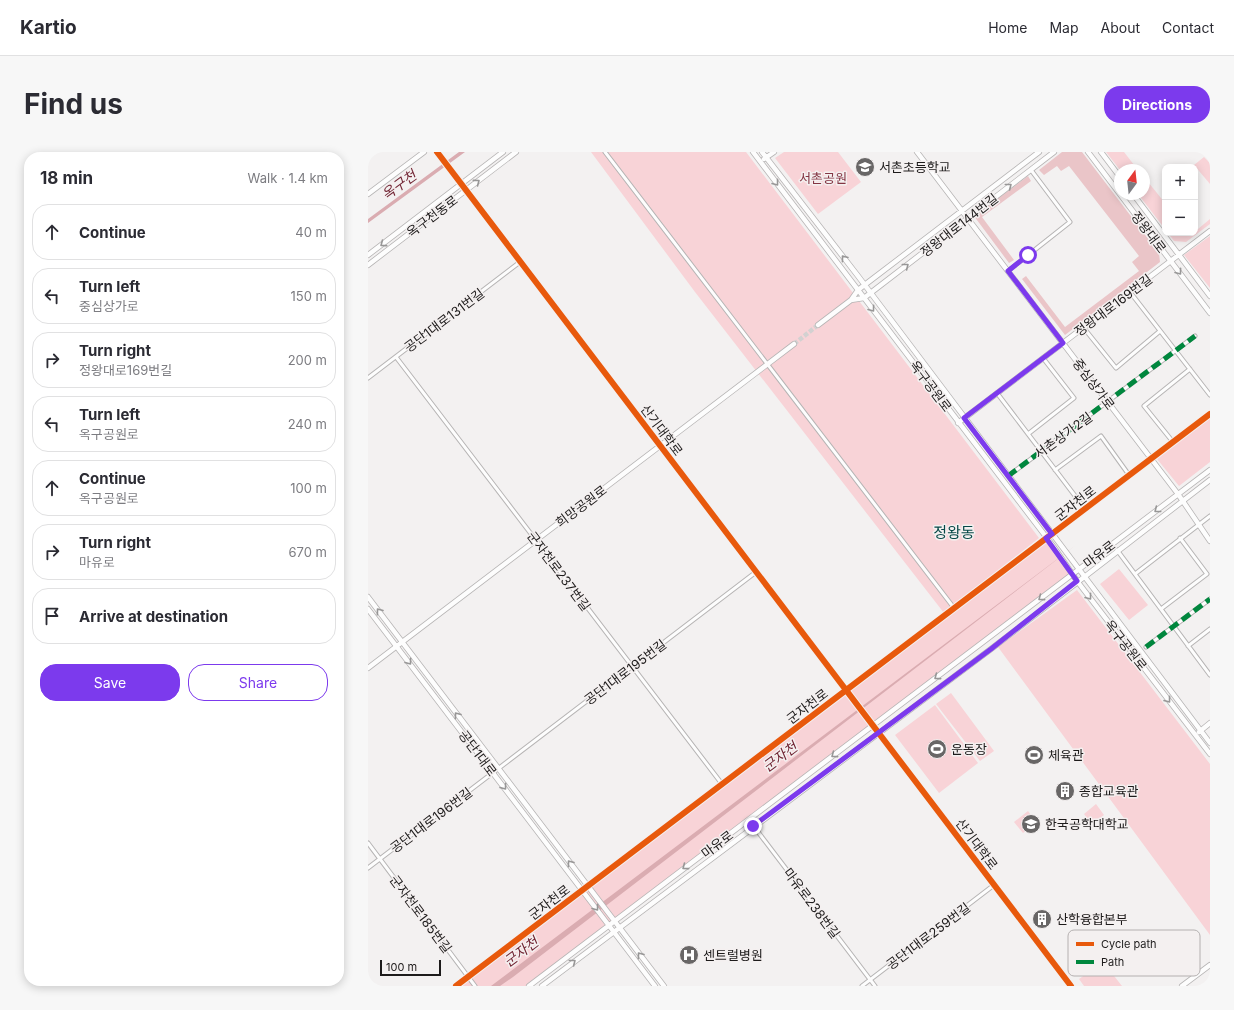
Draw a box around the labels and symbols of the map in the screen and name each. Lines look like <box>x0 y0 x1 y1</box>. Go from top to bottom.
school or university icon: 서촌초등학교 <box>854 156 876 178</box>
place label: 서촌초등학교 <box>879 159 951 175</box>
north arrow <box>1114 164 1150 200</box>
water label: 옥구천 <box>378 166 420 203</box>
park label: 서촌공원 <box>799 170 847 186</box>
one-way arrow <box>772 178 779 185</box>
one-way arrow <box>472 180 479 187</box>
one-way arrow <box>1005 184 1012 191</box>
street label: 정왕대로144번길 <box>917 190 1001 260</box>
street label: 옥구천동로 <box>403 192 461 240</box>
street label: 정왕대로 <box>1128 208 1170 256</box>
one-way arrow <box>380 239 387 247</box>
route start <box>1019 246 1037 264</box>
one-way arrow <box>842 255 849 262</box>
one-way arrow <box>902 263 909 270</box>
one-way arrow <box>1174 268 1181 275</box>
street label: 정왕대로169번길 <box>1071 271 1155 339</box>
street label: 공단1대로131번길 <box>401 285 487 355</box>
one-way arrow <box>867 304 874 311</box>
street label: 중심상가로 <box>1070 355 1118 413</box>
street label: 옥구공원로 <box>907 357 955 415</box>
street label: 산기대학로 <box>638 401 686 459</box>
street label: 서촌상가2길 <box>1031 409 1095 461</box>
street label: 희망공원로 <box>552 482 610 530</box>
street label: 군자천로 <box>1051 482 1099 524</box>
one-way arrow <box>1154 506 1161 513</box>
district label: 정왕동 <box>933 523 975 542</box>
street label: 군자천로237번길 <box>524 528 594 614</box>
street label: 마유로 <box>1080 537 1118 571</box>
one-way arrow <box>1038 593 1045 600</box>
one-way arrow <box>1084 593 1092 600</box>
one-way arrow <box>376 609 383 616</box>
street label: 옥구공원로 <box>1101 617 1151 674</box>
street label: 공단1대로195번길 <box>581 636 669 708</box>
one-way arrow <box>404 657 411 664</box>
one-way arrow <box>935 672 942 679</box>
street label: 군자천로 <box>783 685 831 727</box>
one-way arrow <box>1164 695 1171 702</box>
one-way arrow <box>455 712 462 719</box>
street label: 공단1대로 <box>456 727 500 779</box>
water label: 군자천 <box>759 738 801 775</box>
sports icon: 운동장 <box>926 738 948 760</box>
place label: 운동장 <box>951 741 987 757</box>
sports icon: 체육관 <box>1023 744 1045 766</box>
place label: 체육관 <box>1048 747 1084 763</box>
one-way arrow <box>831 751 838 758</box>
building icon: 종합교육관 <box>1054 780 1076 802</box>
one-way arrow <box>500 783 507 790</box>
place label: 종합교육관 <box>1079 783 1139 799</box>
street label: 공단1대로196번길 <box>387 784 475 856</box>
school or university icon: 한국공학대학교 <box>1020 813 1042 835</box>
street label: 산기대학로 <box>953 815 1001 873</box>
place label: 한국공학대학교 <box>1045 816 1129 832</box>
route end <box>744 817 762 835</box>
street label: 마유로 <box>698 827 736 861</box>
one-way arrow <box>568 860 575 867</box>
one-way arrow <box>683 863 690 870</box>
street label: 마유로238번길 <box>780 865 844 941</box>
street label: 군자천로185번길 <box>387 872 455 956</box>
street label: 군자천로 <box>525 881 573 923</box>
street label: 공단1대로259번길 <box>883 899 973 973</box>
one-way arrow <box>591 903 598 910</box>
building icon: 산학융합본부 <box>1031 908 1053 930</box>
place label: 산학융합본부 <box>1056 911 1128 927</box>
legend <box>1068 930 1200 976</box>
water label: 군자천 <box>500 933 542 970</box>
text: Cycle path <box>1101 937 1157 951</box>
hospital icon: 센트럴병원 <box>678 944 700 966</box>
place label: 센트럴병원 <box>703 947 763 963</box>
one-way arrow <box>638 952 645 959</box>
text: Path <box>1101 955 1124 969</box>
scale bar <box>380 958 441 977</box>
one-way arrow <box>568 960 575 967</box>

